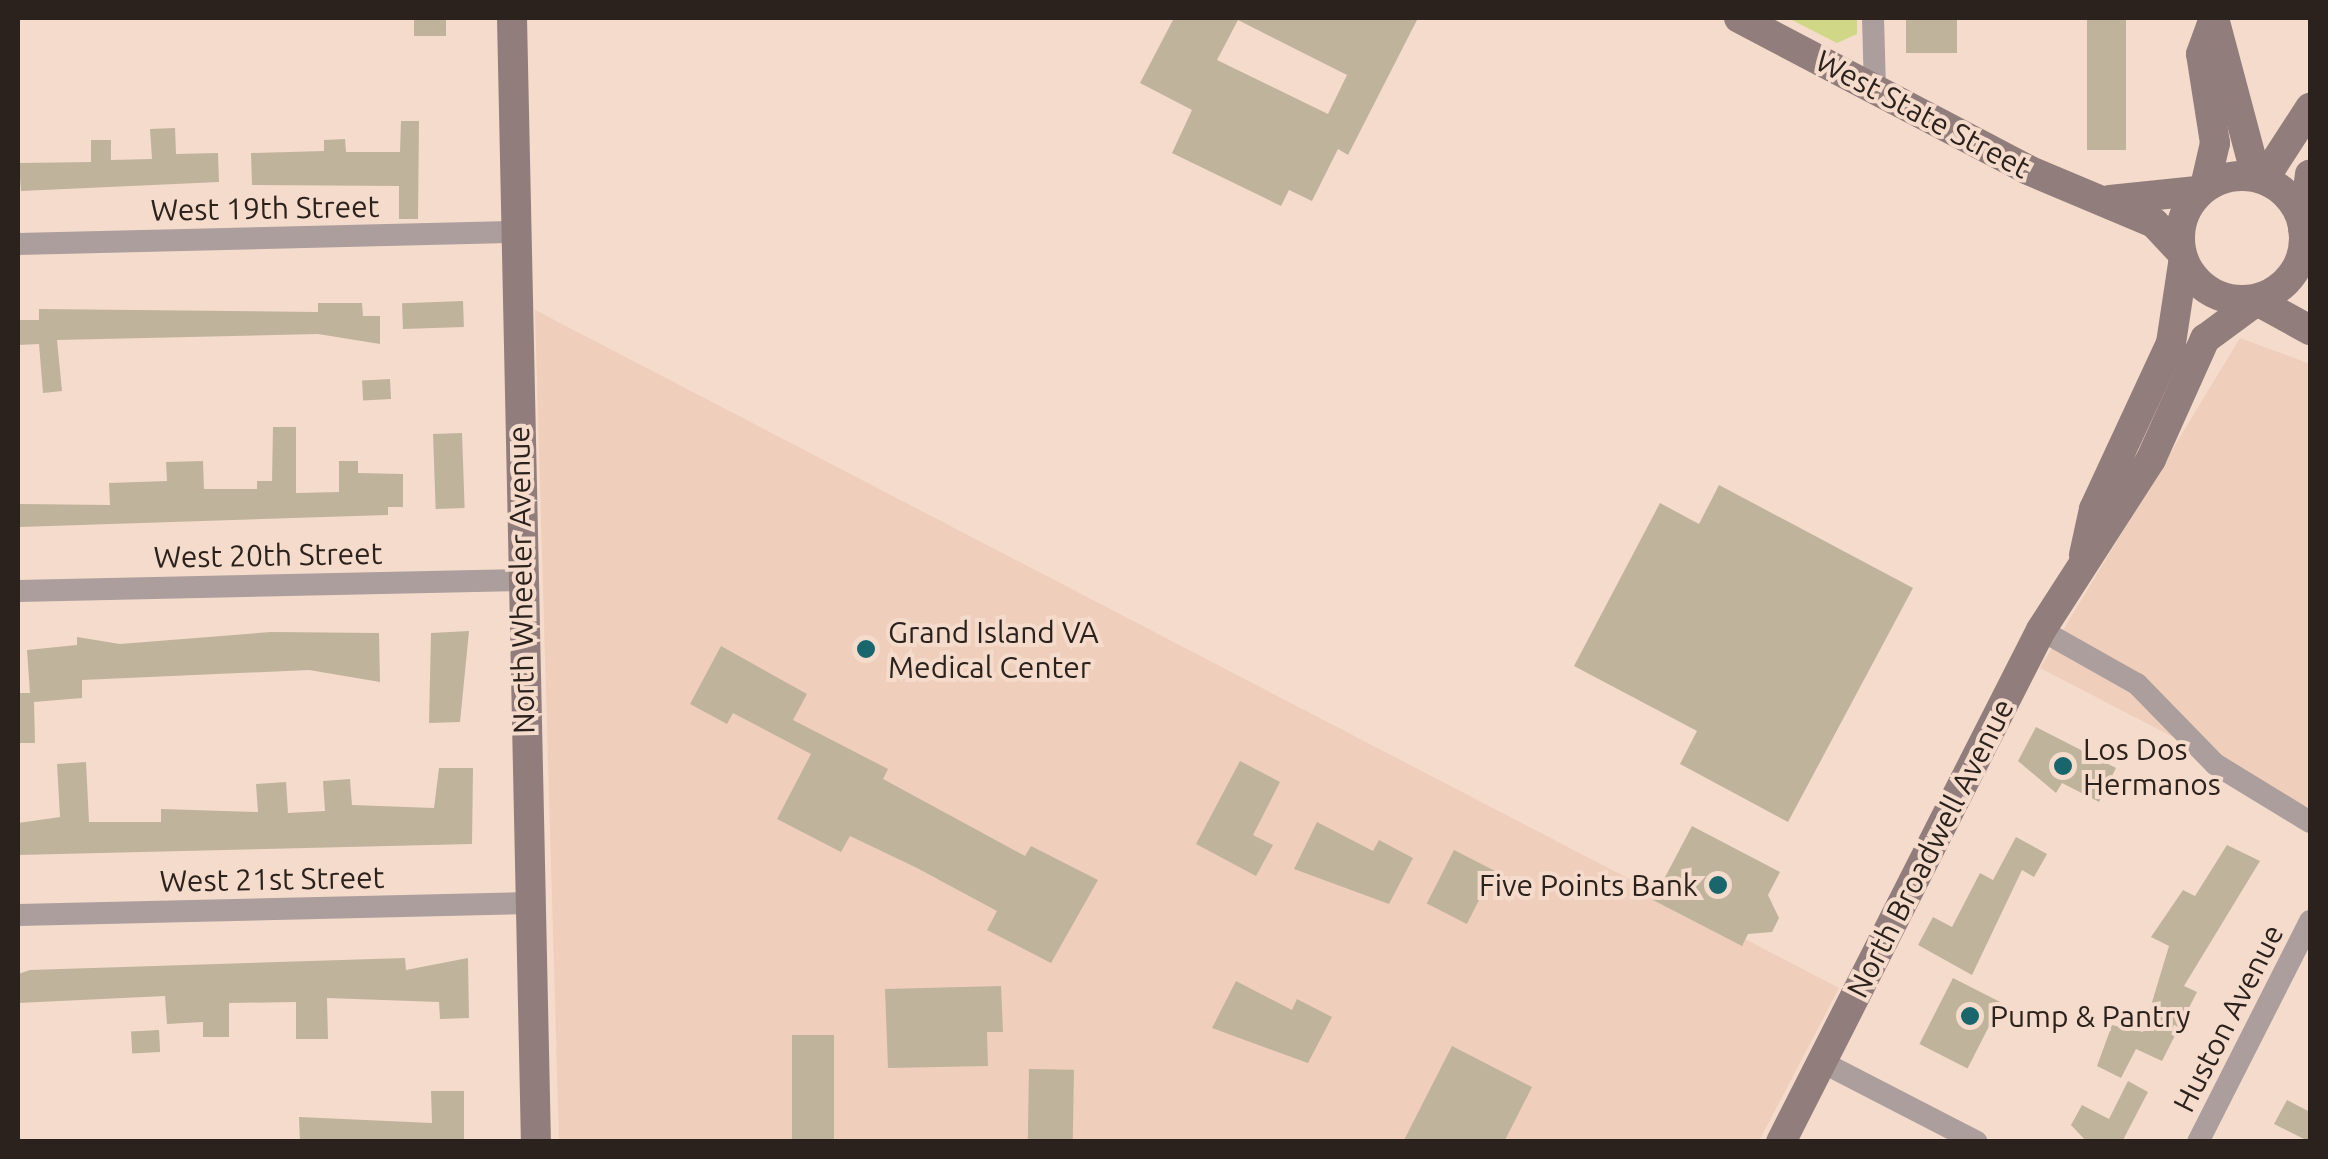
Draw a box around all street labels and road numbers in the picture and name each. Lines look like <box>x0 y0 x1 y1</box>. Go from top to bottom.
street label: West State Street <box>1810 42 2036 186</box>
street label: West 19th Street <box>150 188 380 228</box>
street label: North Wheeler Avenue <box>500 426 542 734</box>
street label: West 20th Street <box>153 535 383 575</box>
street label: North Broadwell Avenue <box>1839 693 2021 1003</box>
street label: West 21st Street <box>159 859 385 899</box>
street label: Huston Avenue <box>2165 918 2291 1118</box>

